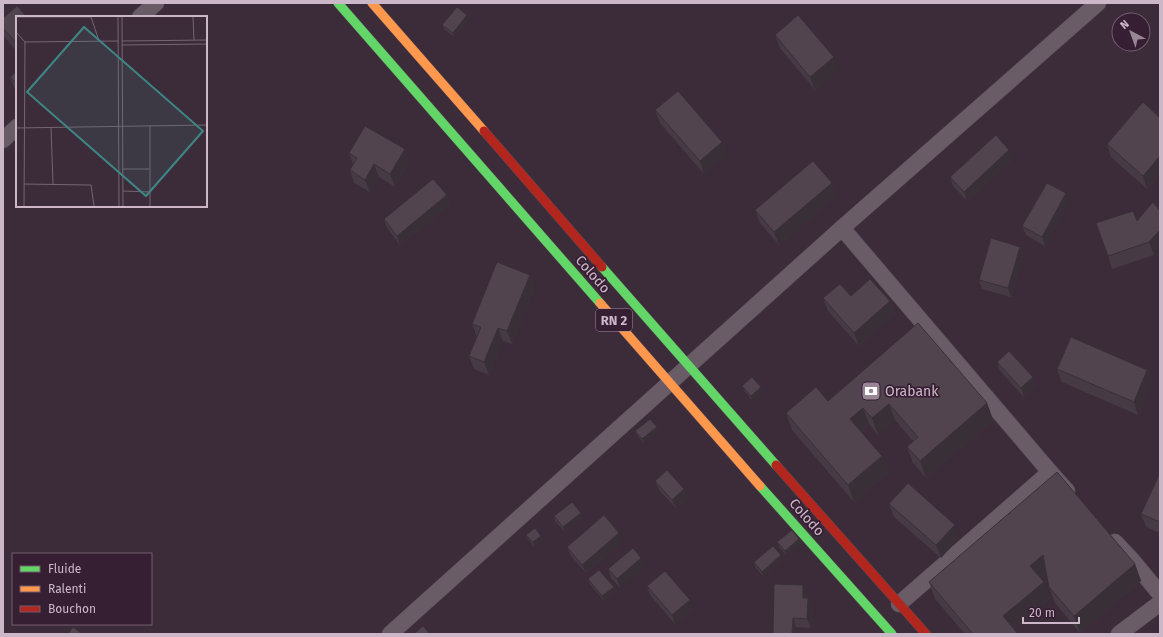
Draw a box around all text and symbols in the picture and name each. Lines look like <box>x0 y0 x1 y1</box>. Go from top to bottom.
north arrow <box>1111 12 1151 52</box>
inset map <box>16 16 207 207</box>
text: N <box>1118 18 1132 32</box>
street label: Colodo <box>572 252 614 297</box>
road number: RN 2 <box>596 309 632 331</box>
bank icon: Orabank <box>860 380 882 402</box>
place label: Orabank <box>885 383 939 400</box>
street label: Colodo <box>785 495 828 540</box>
legend <box>12 553 152 625</box>
text: Fluide <box>48 562 81 576</box>
text: Ralenti <box>48 582 86 596</box>
scale bar <box>1023 599 1079 625</box>
text: Bouchon <box>48 602 96 616</box>
text: 20 m <box>1029 606 1055 620</box>

